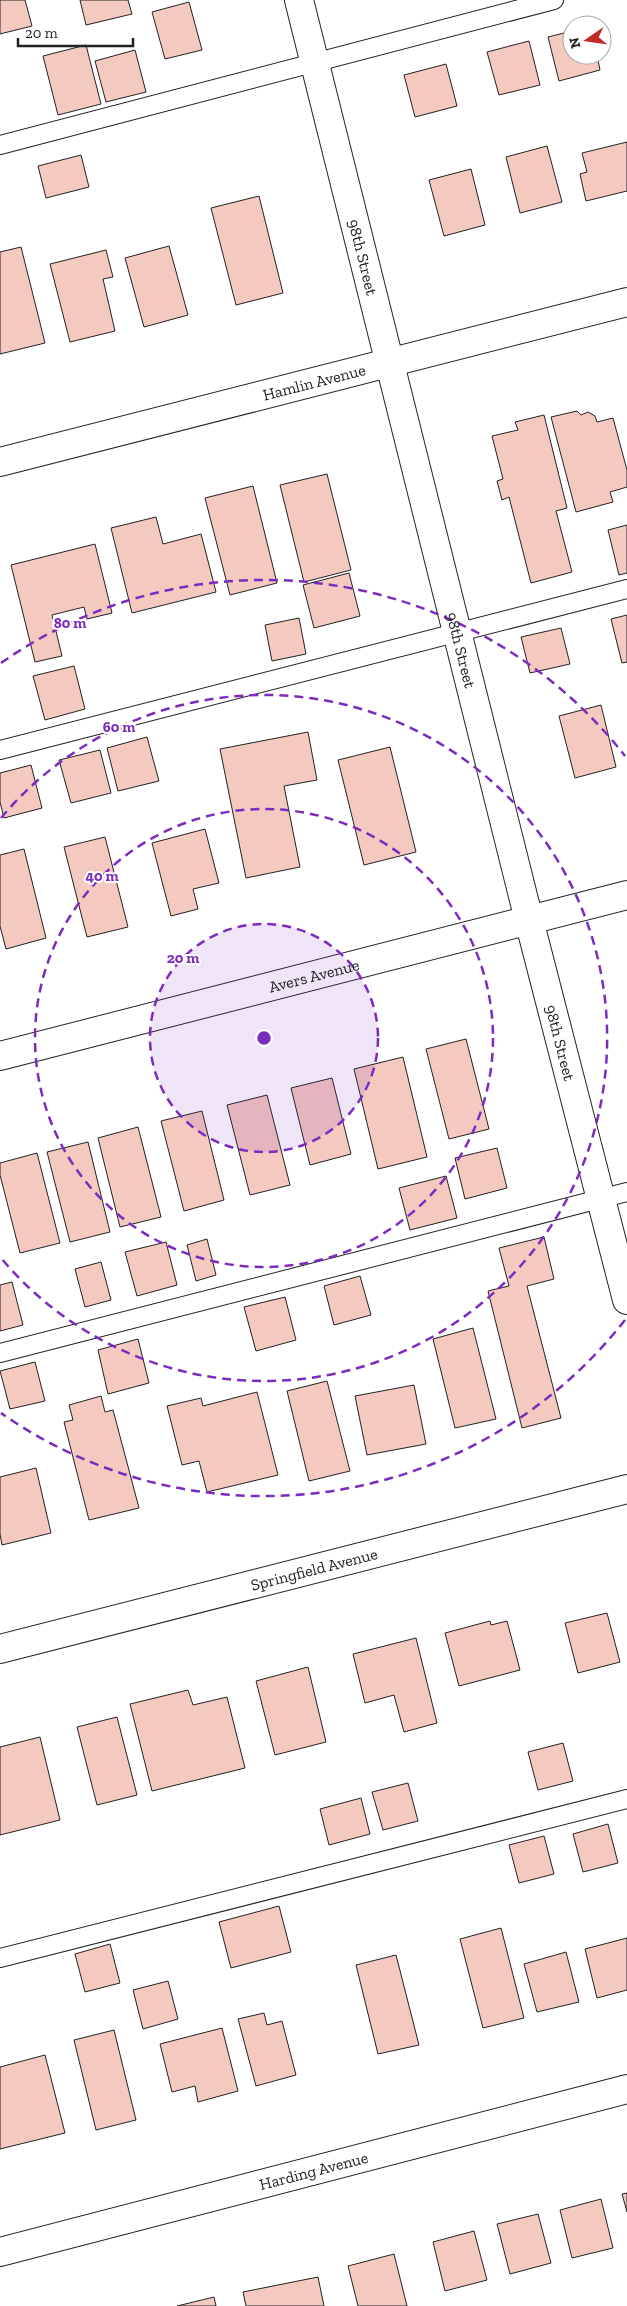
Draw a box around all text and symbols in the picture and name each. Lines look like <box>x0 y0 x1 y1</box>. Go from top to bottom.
scale bar <box>18 15 132 47</box>
north arrow <box>562 15 612 65</box>
text: 20 m <box>25 24 58 42</box>
text: N <box>565 35 584 50</box>
street label: 98th Street <box>344 217 381 297</box>
street label: Hamlin Avenue <box>261 360 367 405</box>
street label: 98th Street <box>442 610 480 690</box>
text: 80 m <box>54 614 86 632</box>
text: 60 m <box>103 718 135 736</box>
text: 40 m <box>85 867 119 885</box>
text: 20 m <box>167 949 199 967</box>
street label: Avers Avenue <box>267 955 361 997</box>
street label: 98th Street <box>541 1003 579 1083</box>
centre of rings <box>255 1029 273 1047</box>
street label: Springfield Avenue <box>249 1544 379 1595</box>
street label: Harding Avenue <box>257 2148 370 2194</box>

